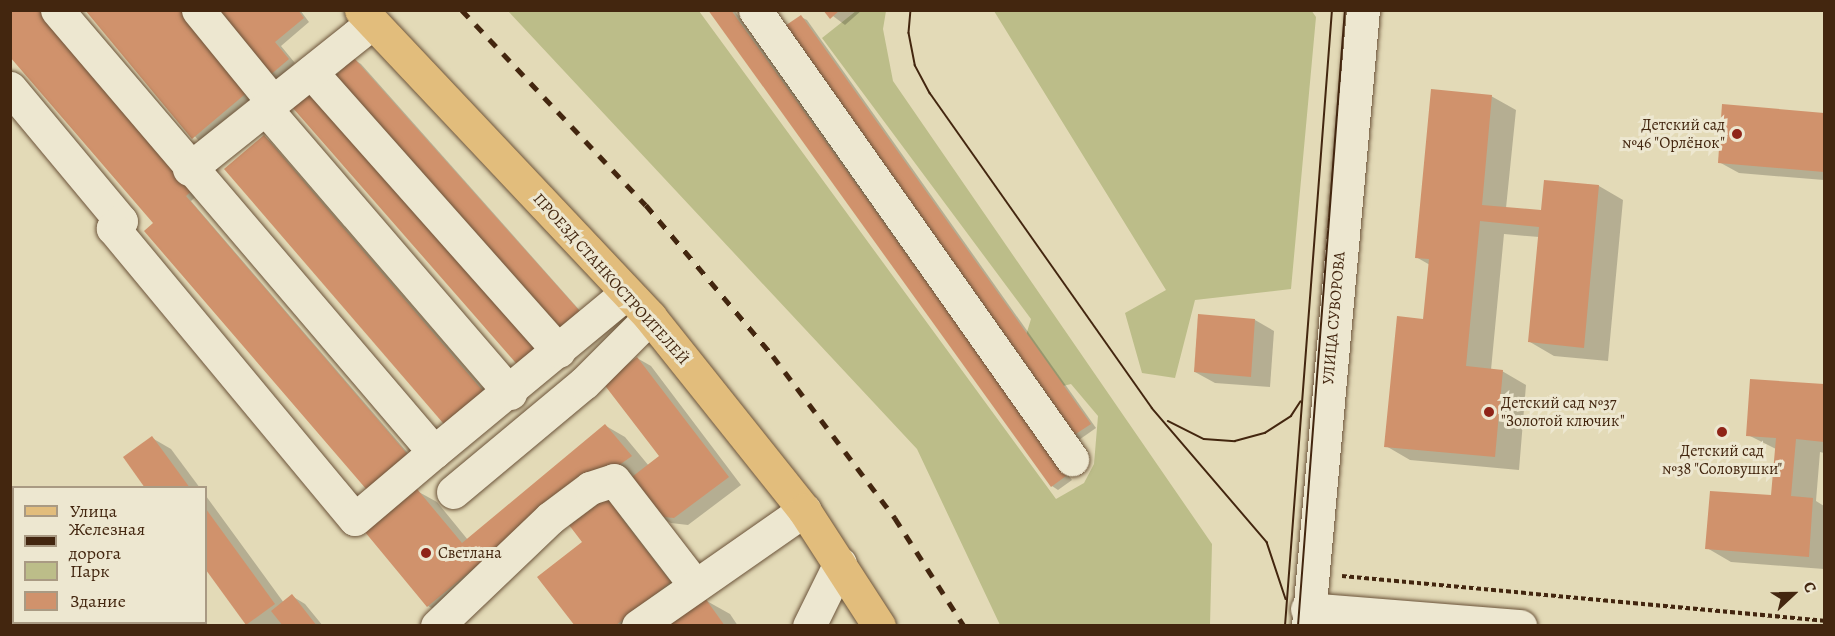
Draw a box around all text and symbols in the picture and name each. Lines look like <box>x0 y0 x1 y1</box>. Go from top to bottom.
place label: Детский сад №46 "Орлёнок" <box>1621 115 1725 153</box>
marker: Детский сад №46 "Орлёнок" <box>1730 127 1744 141</box>
street label: ПРОЕЗД СТАНКОСТРОИТЕЛЕЙ <box>529 189 693 369</box>
street label: УЛИЦА СУВОРОВА <box>1319 251 1349 385</box>
place label: Детский сад №37 "Золотой ключик" <box>1501 393 1625 431</box>
marker: Детский сад №37 "Золотой ключик" <box>1482 405 1496 419</box>
marker: Детский сад №38 "Соловушки" <box>1715 425 1729 439</box>
place label: Детский сад №38 "Соловушки" <box>1661 441 1783 479</box>
legend <box>12 486 207 624</box>
text: Улица <box>70 499 117 523</box>
text: Железная дорога <box>69 517 145 565</box>
place label: Светлана <box>438 543 502 563</box>
marker: Светлана <box>419 546 433 560</box>
text: Парк <box>70 559 110 583</box>
north arrow <box>1763 564 1823 624</box>
text: С <box>1798 579 1822 596</box>
text: Здание <box>70 589 126 613</box>

